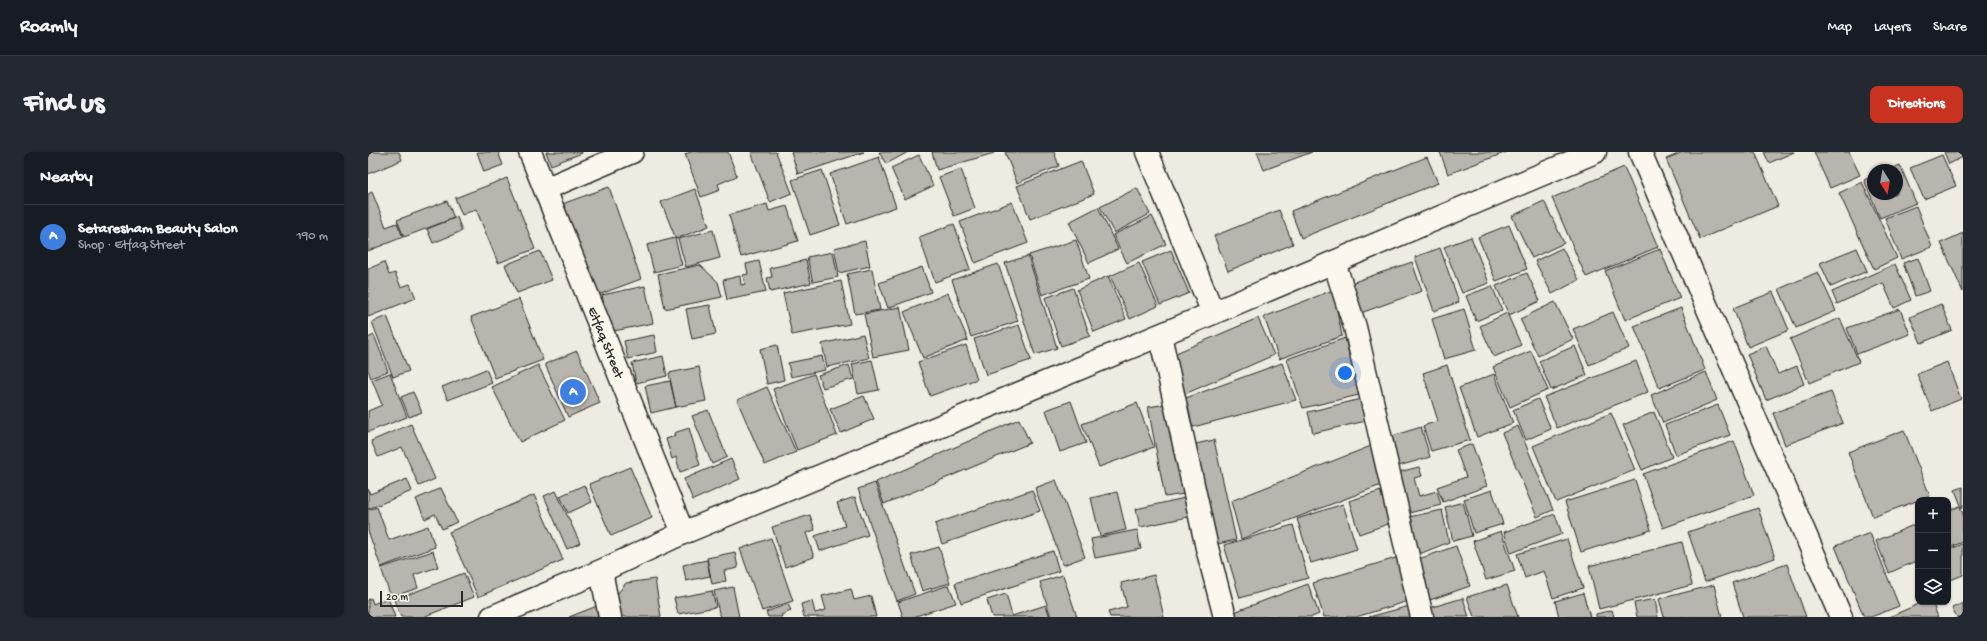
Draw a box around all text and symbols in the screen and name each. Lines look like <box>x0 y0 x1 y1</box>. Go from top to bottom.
text: Roamly <box>20 16 77 39</box>
text: Map <box>1828 19 1852 36</box>
text: Layers <box>1874 19 1911 36</box>
text: Share <box>1933 19 1967 36</box>
button: Directions <box>1870 86 1963 123</box>
text: Find us <box>24 88 104 121</box>
north arrow <box>1867 164 1903 200</box>
text: Nearby <box>40 168 93 188</box>
text: Setaresham Beauty Salon <box>78 220 238 238</box>
text: A <box>49 229 57 244</box>
text: 190 m <box>297 229 328 244</box>
text: Shop · Etfaq Street <box>78 238 185 253</box>
street label: Etfaq Street <box>583 305 627 382</box>
your location <box>1335 363 1355 383</box>
pin: A <box>560 377 586 407</box>
map controls <box>1915 497 1951 605</box>
button: + <box>1915 497 1951 533</box>
button: − <box>1915 533 1951 569</box>
button: layers <box>1915 569 1951 605</box>
scale bar <box>380 589 463 608</box>
text: 20 m <box>386 592 408 604</box>

